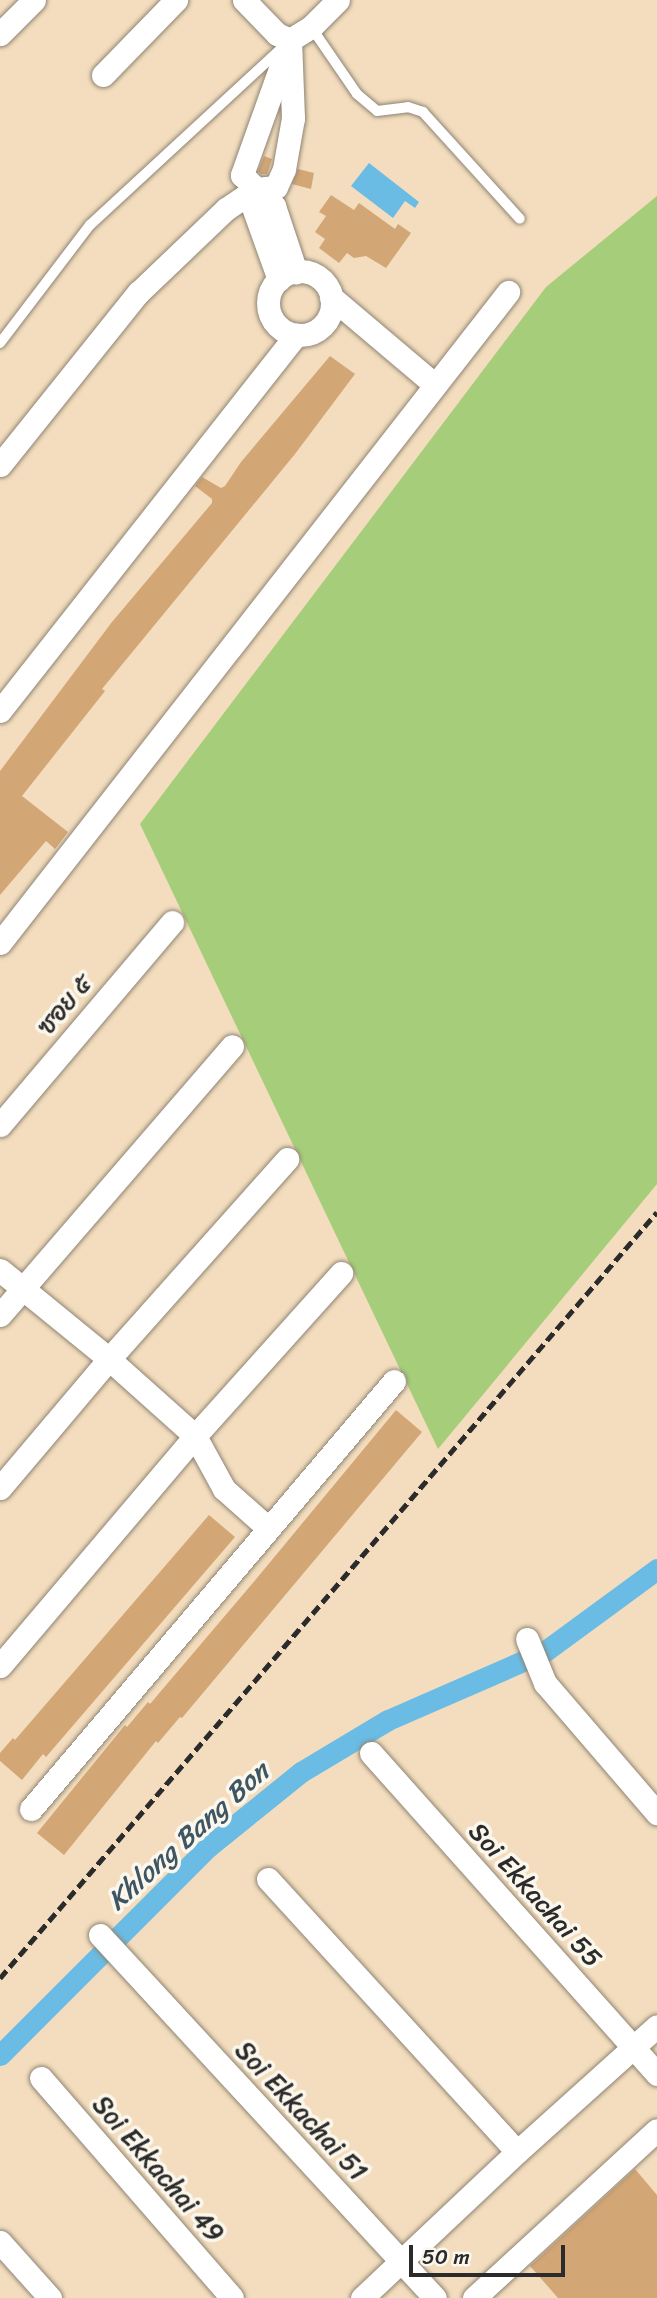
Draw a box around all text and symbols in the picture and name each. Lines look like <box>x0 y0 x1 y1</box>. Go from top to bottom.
street label: ซอย ๕ <box>31 969 99 1041</box>
water label: Khlong Bang Bon <box>100 1755 276 1917</box>
street label: Soi Ekkachai 55 <box>462 1816 608 1974</box>
street label: Soi Ekkachai 51 <box>228 2035 374 2187</box>
street label: Soi Ekkachai 49 <box>86 2089 230 2249</box>
scale bar <box>412 2232 568 2276</box>
text: 50 m <box>422 2238 470 2276</box>

